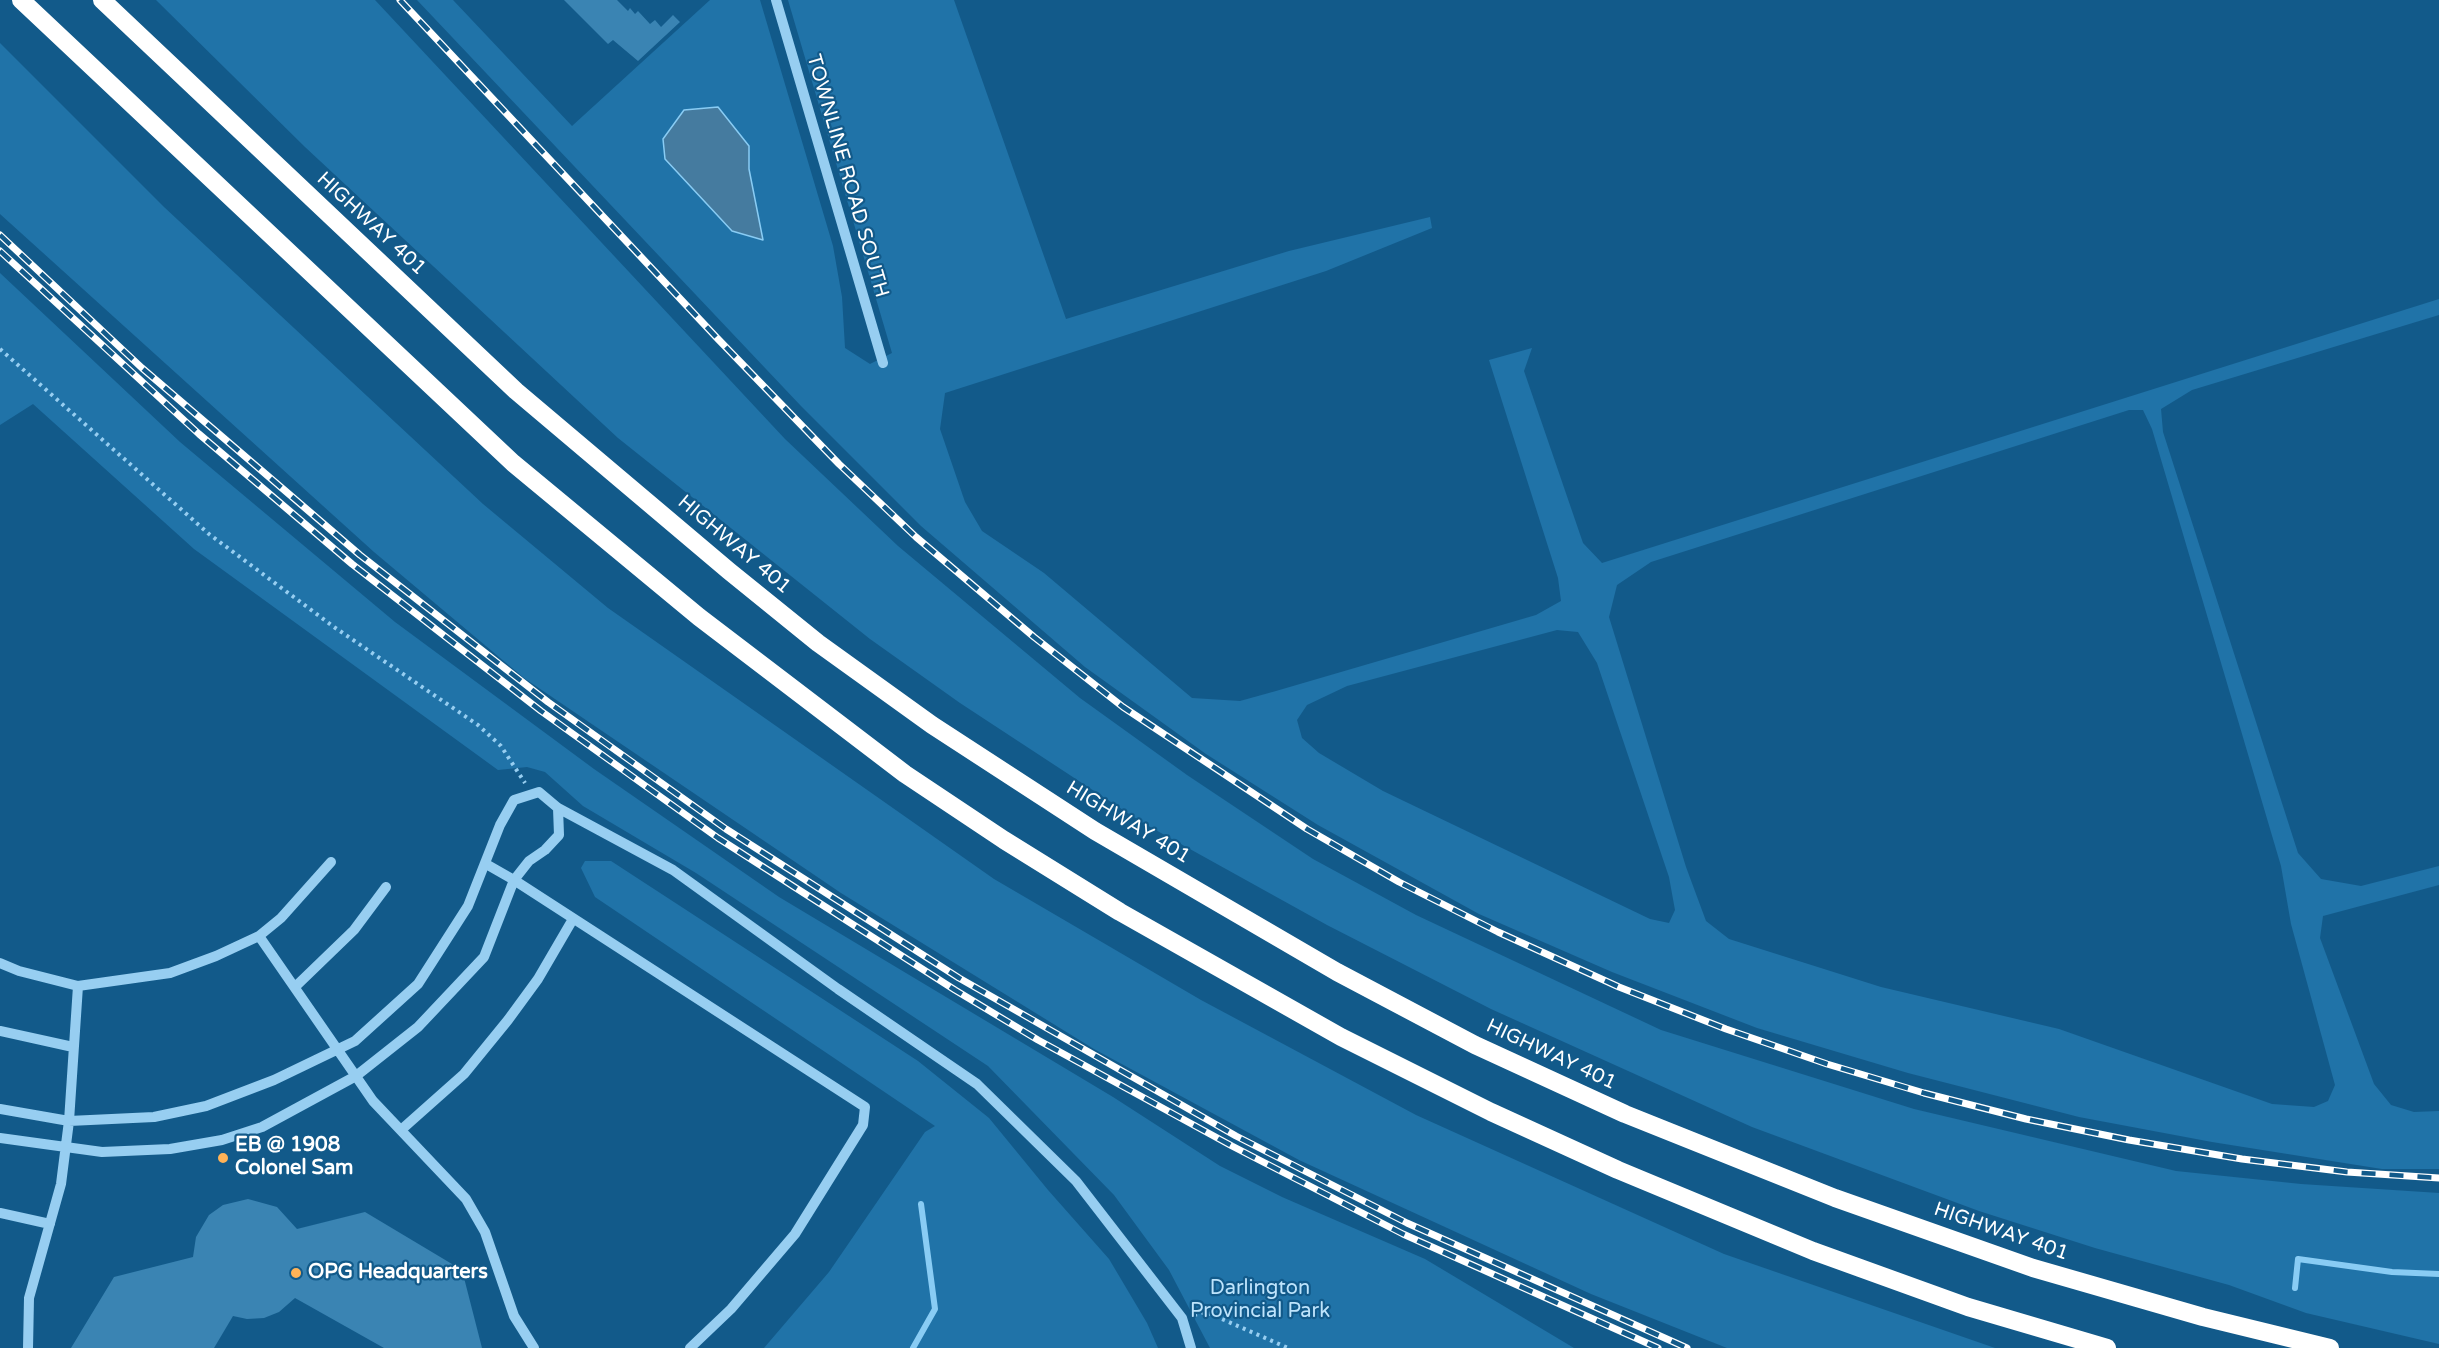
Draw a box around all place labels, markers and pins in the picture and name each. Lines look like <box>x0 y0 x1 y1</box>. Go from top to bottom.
place label: EB @ 1908 Colonel Sam <box>235 1134 353 1181</box>
marker: EB @ 1908 Colonel Sam <box>216 1151 230 1165</box>
place label: OPG Headquarters <box>308 1261 488 1285</box>
marker: OPG Headquarters <box>289 1266 303 1280</box>

